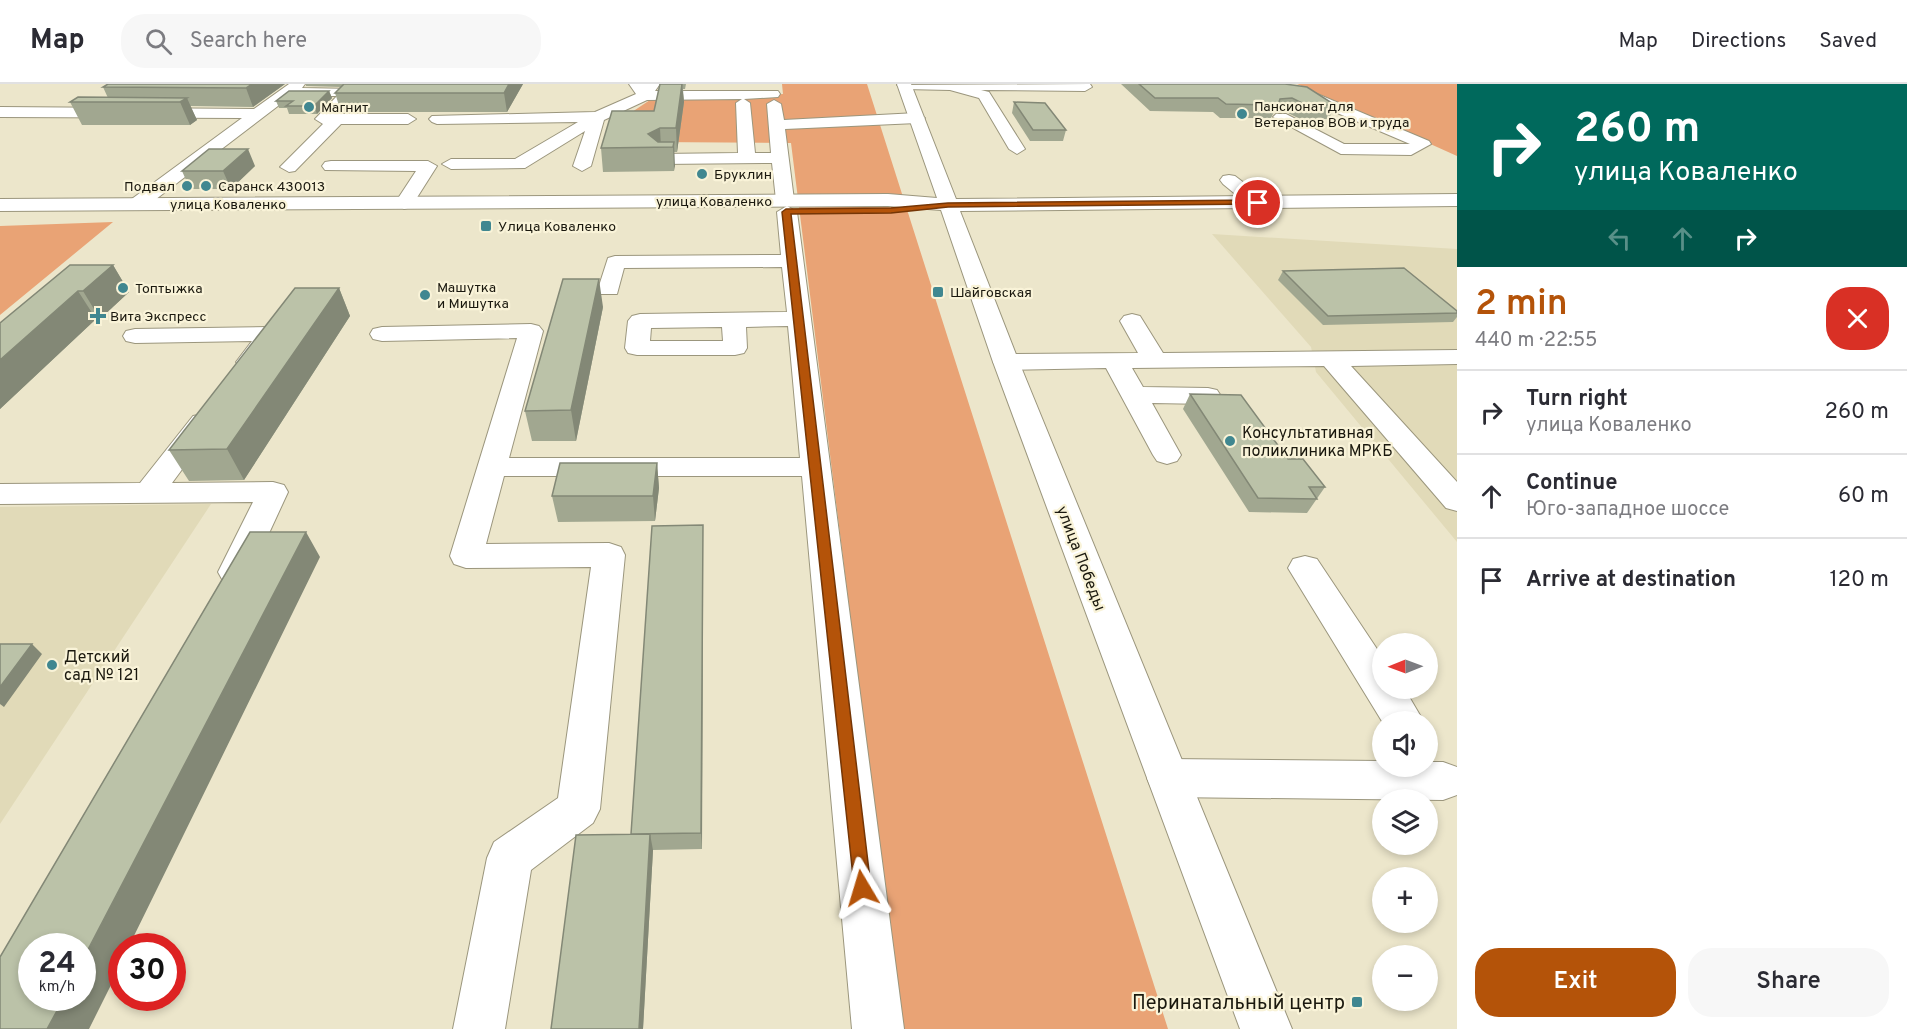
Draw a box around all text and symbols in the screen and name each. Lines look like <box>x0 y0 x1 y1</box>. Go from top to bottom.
search box <box>121 14 541 68</box>
text: Map <box>30 23 85 59</box>
icon: search <box>142 25 175 58</box>
text: Search here <box>190 28 307 55</box>
text: Map <box>1618 28 1658 55</box>
text: Directions <box>1691 28 1786 55</box>
text: Saved <box>1819 28 1877 55</box>
place label: Пансионат для Ветеранов ВОВ и труда <box>1254 99 1409 132</box>
marker: Магнит <box>302 100 316 114</box>
place label: Магнит <box>321 100 368 117</box>
text: 260 m <box>1574 104 1700 157</box>
marker: Пансионат для Ветеранов ВОВ и труда <box>1235 107 1249 121</box>
icon: right <box>1475 108 1553 186</box>
text: улица Коваленко <box>1574 156 1798 190</box>
marker: Бруклин <box>695 167 709 181</box>
place label: Бруклин <box>714 167 772 184</box>
pin <box>1232 177 1283 228</box>
place label: Подвал <box>124 179 175 196</box>
marker: Подвал <box>180 179 194 193</box>
marker: Саранск 430013 <box>199 179 213 193</box>
place label: Саранск 430013 <box>218 179 325 196</box>
icon: arrive <box>1241 186 1274 219</box>
street label: улица Коваленко <box>656 194 772 211</box>
street label: улица Коваленко <box>170 197 286 214</box>
marker: Улица Коваленко <box>479 219 493 233</box>
place label: Улица Коваленко <box>498 219 616 236</box>
icon: left <box>1603 222 1636 255</box>
icon: ahead <box>1666 222 1699 255</box>
icon: right <box>1729 222 1762 255</box>
place label: Машутка и Мишутка <box>437 280 509 313</box>
marker: Топтыжка <box>116 281 130 295</box>
place label: Топтыжка <box>135 281 203 298</box>
text: 2 min <box>1475 282 1568 328</box>
marker: Шайговская <box>931 285 945 299</box>
place label: Шайговская <box>950 285 1032 302</box>
button: close <box>1826 287 1889 350</box>
marker: Машутка и Мишутка <box>418 288 432 302</box>
marker: Вита Экспресс <box>91 309 105 323</box>
place label: Вита Экспресс <box>110 309 206 326</box>
text: 440 m · 22:55 <box>1475 328 1598 354</box>
text: Turn right <box>1526 386 1628 413</box>
icon: right <box>1475 396 1508 429</box>
text: 260 m <box>1824 399 1889 426</box>
text: улица Коваленко <box>1526 413 1692 439</box>
place label: Консультативная поликлиника МРКБ <box>1242 424 1393 462</box>
marker: Консультативная поликлиника МРКБ <box>1223 434 1237 448</box>
text: Continue <box>1526 470 1617 497</box>
icon: ahead <box>1475 480 1508 513</box>
text: 60 m <box>1838 483 1889 510</box>
text: Юго-западное шоссе <box>1526 497 1729 523</box>
street label: улица Победы <box>1051 503 1109 614</box>
icon: arrive <box>1475 564 1508 597</box>
text: Arrive at destination <box>1526 567 1736 594</box>
text: 120 m <box>1829 567 1889 594</box>
north arrow <box>1372 633 1438 699</box>
map controls <box>1372 633 1438 1011</box>
place label: Детский сад № 121 <box>64 648 139 686</box>
marker: Детский сад № 121 <box>45 658 59 672</box>
button: sound <box>1372 711 1438 777</box>
button: layers <box>1372 789 1438 855</box>
position arrow <box>830 856 894 920</box>
button: + <box>1372 867 1438 933</box>
speed limit sign: 30 <box>108 933 186 1011</box>
button: − <box>1372 945 1438 1011</box>
text: 24 <box>38 946 76 983</box>
button: Exit <box>1475 948 1676 1017</box>
button: Share <box>1688 948 1889 1017</box>
text: km/h <box>39 978 75 997</box>
place label: Перинатальный центр <box>1132 991 1345 1017</box>
marker: Перинатальный центр <box>1350 995 1364 1009</box>

